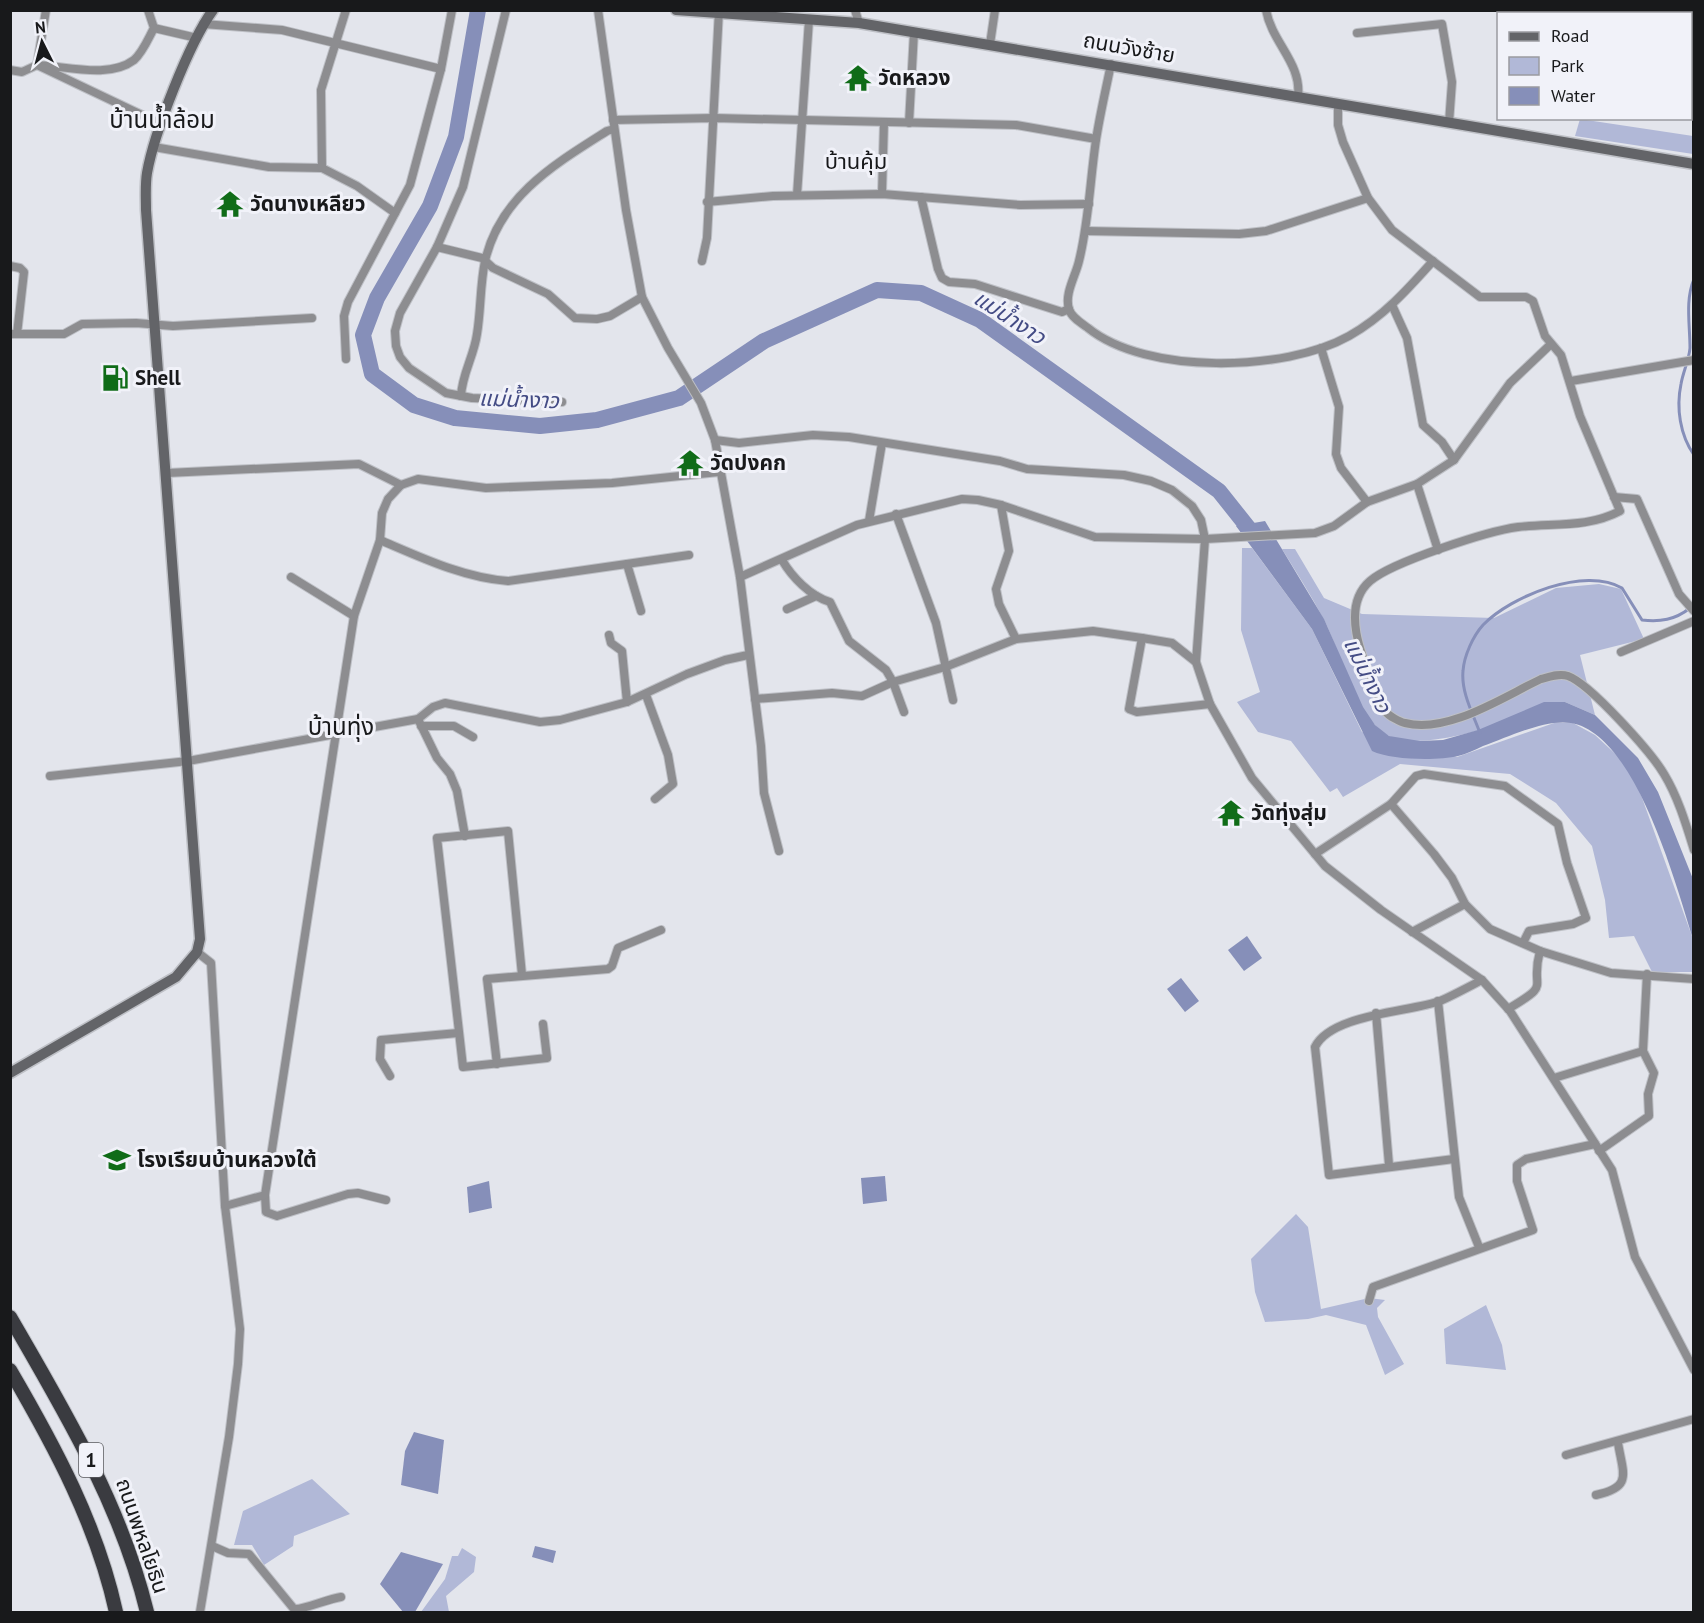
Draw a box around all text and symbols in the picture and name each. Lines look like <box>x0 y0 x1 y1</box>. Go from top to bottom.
north arrow <box>12 12 72 72</box>
legend <box>1497 12 1692 120</box>
text: N <box>34 17 47 38</box>
text: Road <box>1551 24 1589 47</box>
street label: ถนนวังซ้าย <box>1081 26 1177 69</box>
text: Park <box>1551 54 1584 77</box>
temple icon: วัดหลวง <box>843 63 873 93</box>
place label: วัดหลวง <box>878 64 951 91</box>
text: Water <box>1551 84 1595 107</box>
district label: บ้านน้ำล้อม <box>109 103 215 135</box>
district label: บ้านคุ้ม <box>825 147 887 175</box>
temple icon: วัดนางเหลียว <box>215 189 245 219</box>
place label: วัดนางเหลียว <box>250 190 365 217</box>
water label: แม่น้ำงาว <box>969 283 1053 351</box>
fuel station icon: Shell <box>100 363 130 393</box>
place label: Shell <box>135 364 181 391</box>
water label: แม่น้ำงาว <box>479 383 561 414</box>
temple icon: วัดปงคก <box>675 448 705 478</box>
place label: วัดปงคก <box>710 449 786 476</box>
water label: แม่น้ำงาว <box>1338 632 1400 718</box>
district label: บ้านทุ่ง <box>308 711 374 742</box>
temple icon: วัดทุ่งสุ่ม <box>1216 798 1246 828</box>
place label: วัดทุ่งสุ่ม <box>1251 799 1327 826</box>
school or university icon: โรงเรียนบ้านหลวงใต้ <box>102 1145 132 1175</box>
place label: โรงเรียนบ้านหลวงใต้ <box>137 1146 317 1173</box>
road number: 1 <box>79 1443 103 1477</box>
street label: ถนนพหลโยธิน <box>110 1475 175 1597</box>

